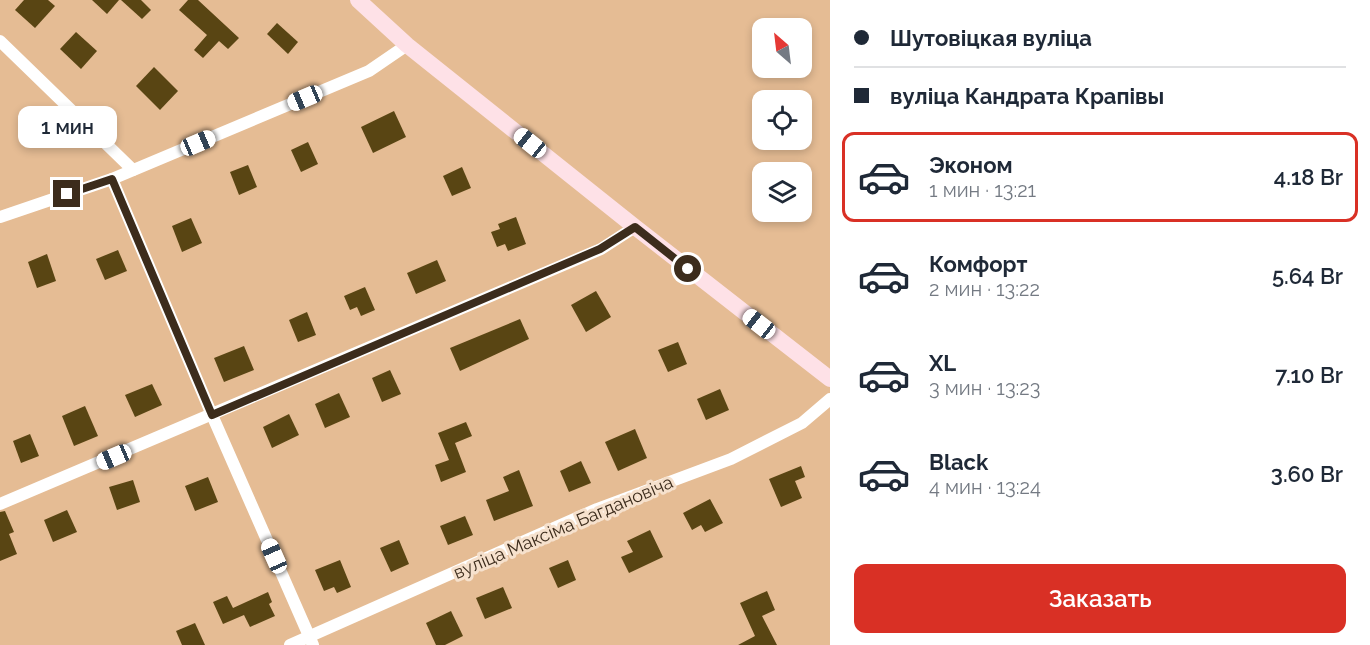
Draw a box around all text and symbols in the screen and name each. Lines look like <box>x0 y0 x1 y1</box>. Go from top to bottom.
north arrow <box>752 18 812 78</box>
map controls <box>752 18 812 222</box>
text: Шутовіцкая вуліца <box>890 25 1092 51</box>
car <box>285 83 325 113</box>
text: вуліца Кандрата Крапівы <box>890 83 1164 109</box>
button: locate <box>752 90 812 150</box>
callout: 1 мин <box>17 107 116 149</box>
text: 1 мин <box>41 115 94 139</box>
car <box>510 125 550 161</box>
car <box>178 128 218 158</box>
icon: car <box>857 150 911 204</box>
text: Эконом <box>929 152 1013 178</box>
button: layers <box>752 162 812 222</box>
text: 4.18 Br <box>1274 164 1343 190</box>
text: 1 мин · 13:21 <box>929 178 1036 202</box>
route end <box>53 180 80 207</box>
icon: car <box>857 249 911 303</box>
text: Комфорт <box>929 251 1027 277</box>
route start <box>674 255 701 282</box>
text: 5.64 Br <box>1272 263 1343 289</box>
text: 2 мин · 13:22 <box>929 277 1040 301</box>
car <box>739 306 779 342</box>
icon: car <box>857 348 911 402</box>
text: XL <box>929 350 956 376</box>
text: 7.10 Br <box>1275 362 1343 388</box>
text: 3 мин · 13:23 <box>929 376 1040 400</box>
car <box>94 442 134 472</box>
icon: car <box>857 447 911 501</box>
text: Black <box>929 449 988 475</box>
text: 3.60 Br <box>1271 461 1343 487</box>
street label: вуліца Максіма Багдановіча <box>450 471 676 583</box>
text: 4 мин · 13:24 <box>929 475 1041 499</box>
car <box>258 536 290 576</box>
button: Заказать <box>854 564 1346 633</box>

